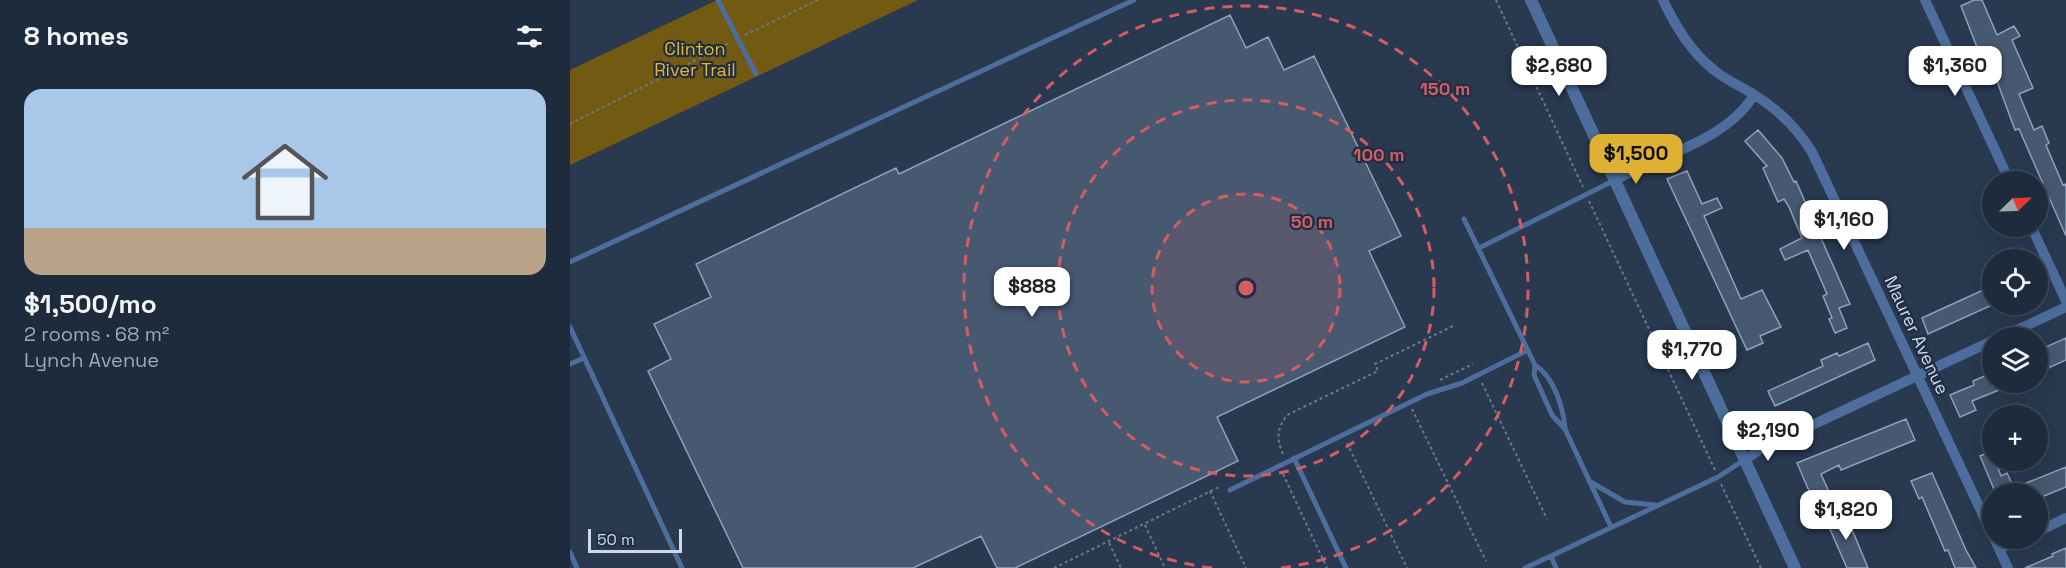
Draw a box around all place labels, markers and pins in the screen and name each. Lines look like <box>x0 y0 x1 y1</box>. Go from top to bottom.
pin: $2,680 <box>1510 46 1608 97</box>
pin: $1,360 <box>1906 46 2004 97</box>
pin: $1,500 <box>1587 134 1685 185</box>
pin: $1,160 <box>1795 200 1893 251</box>
pin: $888 <box>996 267 1068 318</box>
centre of rings <box>1236 278 1256 298</box>
pin: $1,770 <box>1643 330 1741 381</box>
pin: $2,190 <box>1719 411 1817 462</box>
pin: $1,820 <box>1797 490 1895 541</box>

